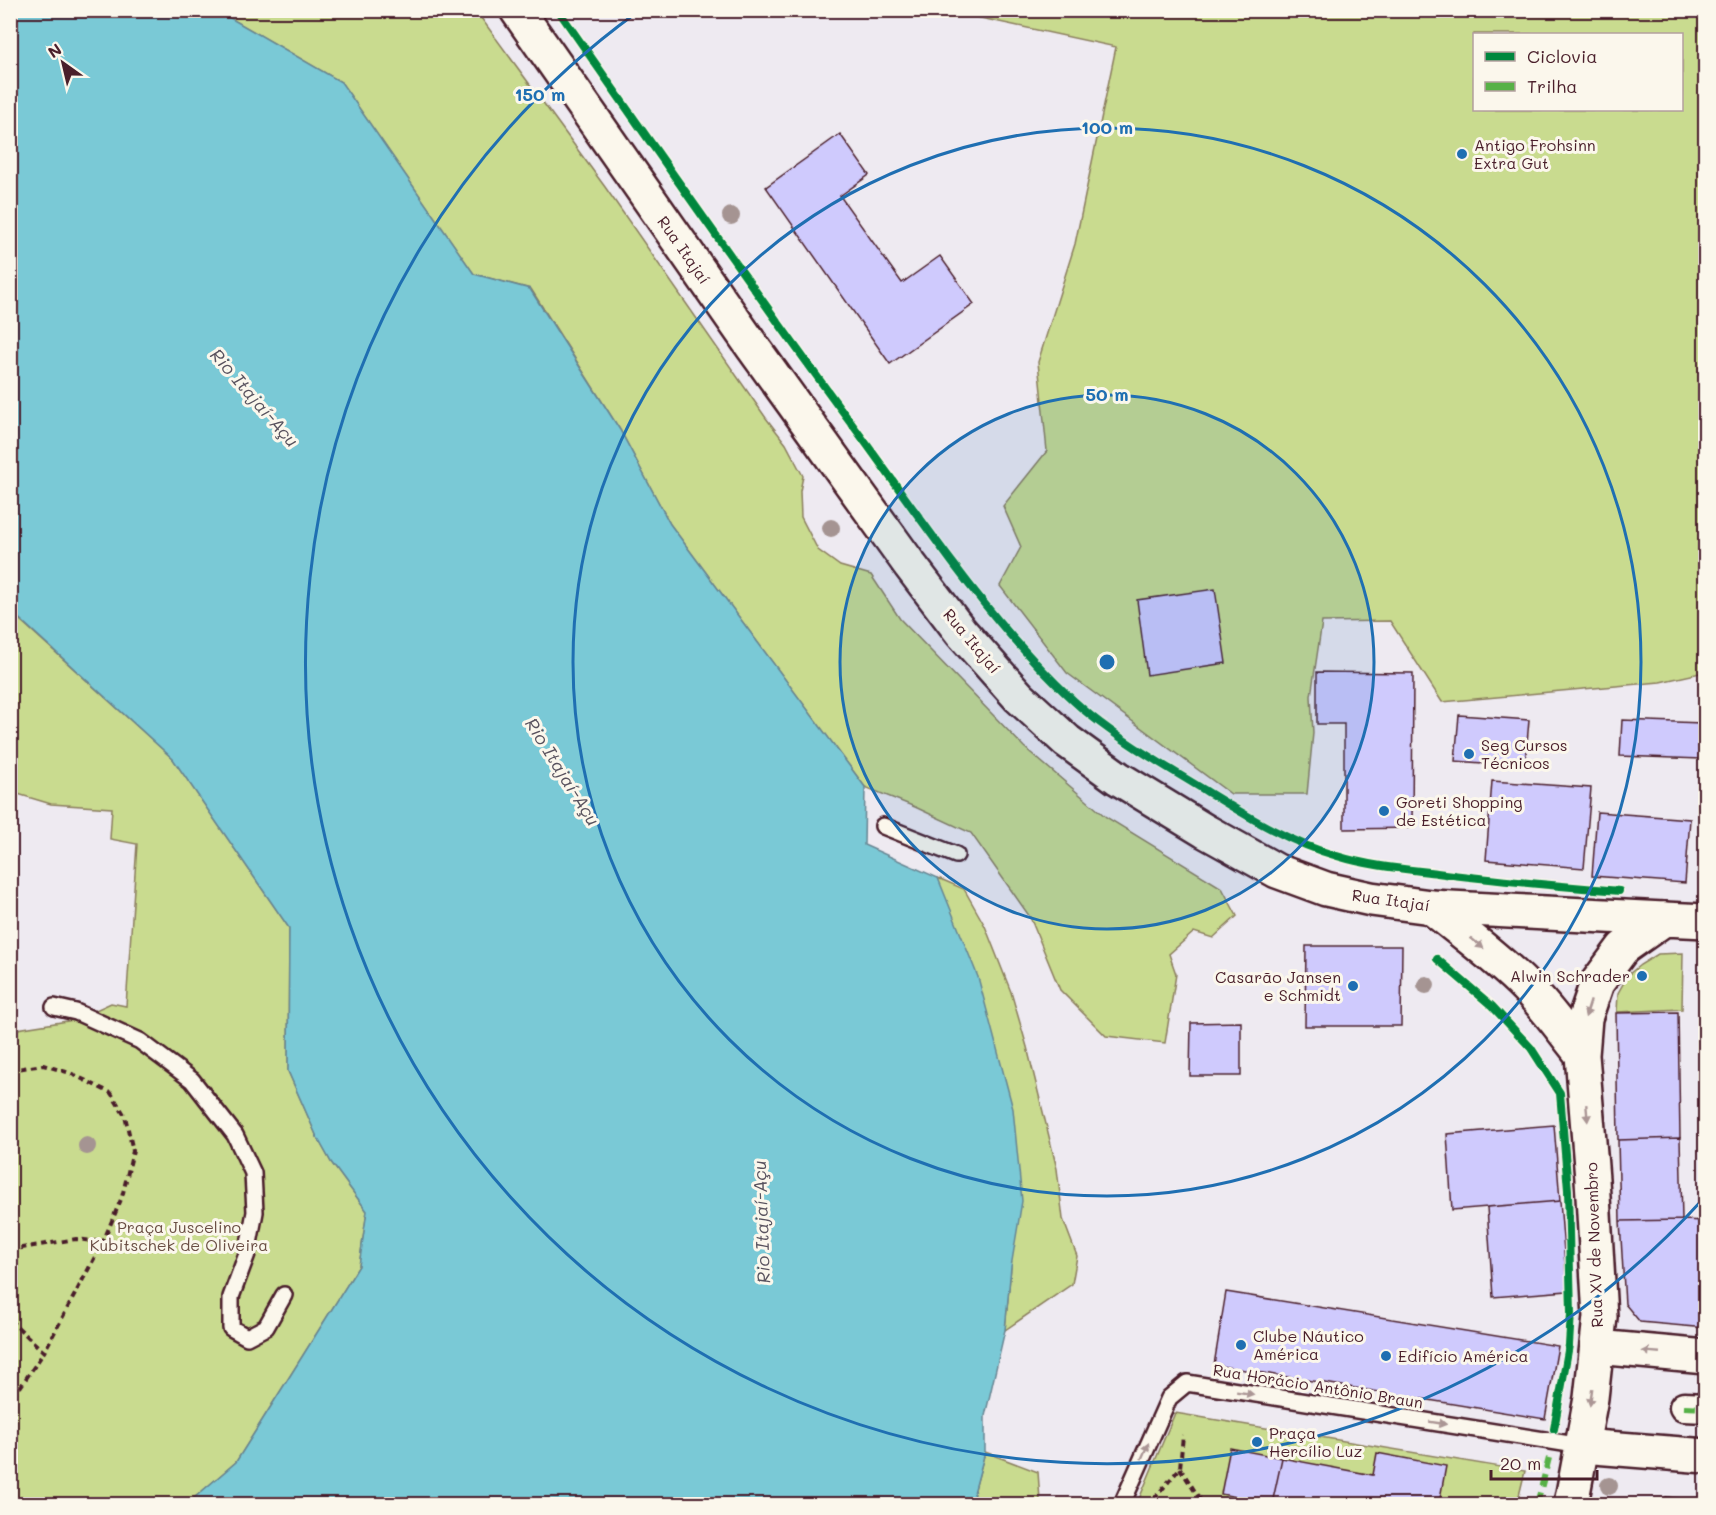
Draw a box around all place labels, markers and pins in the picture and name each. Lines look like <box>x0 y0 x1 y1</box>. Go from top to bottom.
place label: Antigo Frohsinn Extra Gut <box>1474 134 1596 173</box>
marker: Antigo Frohsinn Extra Gut <box>1455 147 1469 161</box>
centre of rings <box>1097 652 1117 672</box>
place label: Seg Cursos Técnicos <box>1481 734 1568 773</box>
marker: Seg Cursos Técnicos <box>1462 747 1476 761</box>
place label: Goreti Shopping de Estética <box>1396 791 1523 830</box>
marker: Goreti Shopping de Estética <box>1377 804 1391 818</box>
place label: Alwin Schrader <box>1510 965 1630 986</box>
place label: Casarão Jansen e Schmidt <box>1215 966 1341 1005</box>
marker: Alwin Schrader <box>1635 969 1649 983</box>
marker: Casarão Jansen e Schmidt <box>1346 979 1360 993</box>
place label: Clube Náutico América <box>1253 1325 1364 1364</box>
marker: Clube Náutico América <box>1234 1338 1248 1352</box>
place label: Edifício América <box>1398 1345 1528 1366</box>
marker: Edifício América <box>1379 1349 1393 1363</box>
place label: Praça Hercílio Luz <box>1269 1422 1362 1461</box>
marker: Praça Hercílio Luz <box>1250 1435 1264 1449</box>

